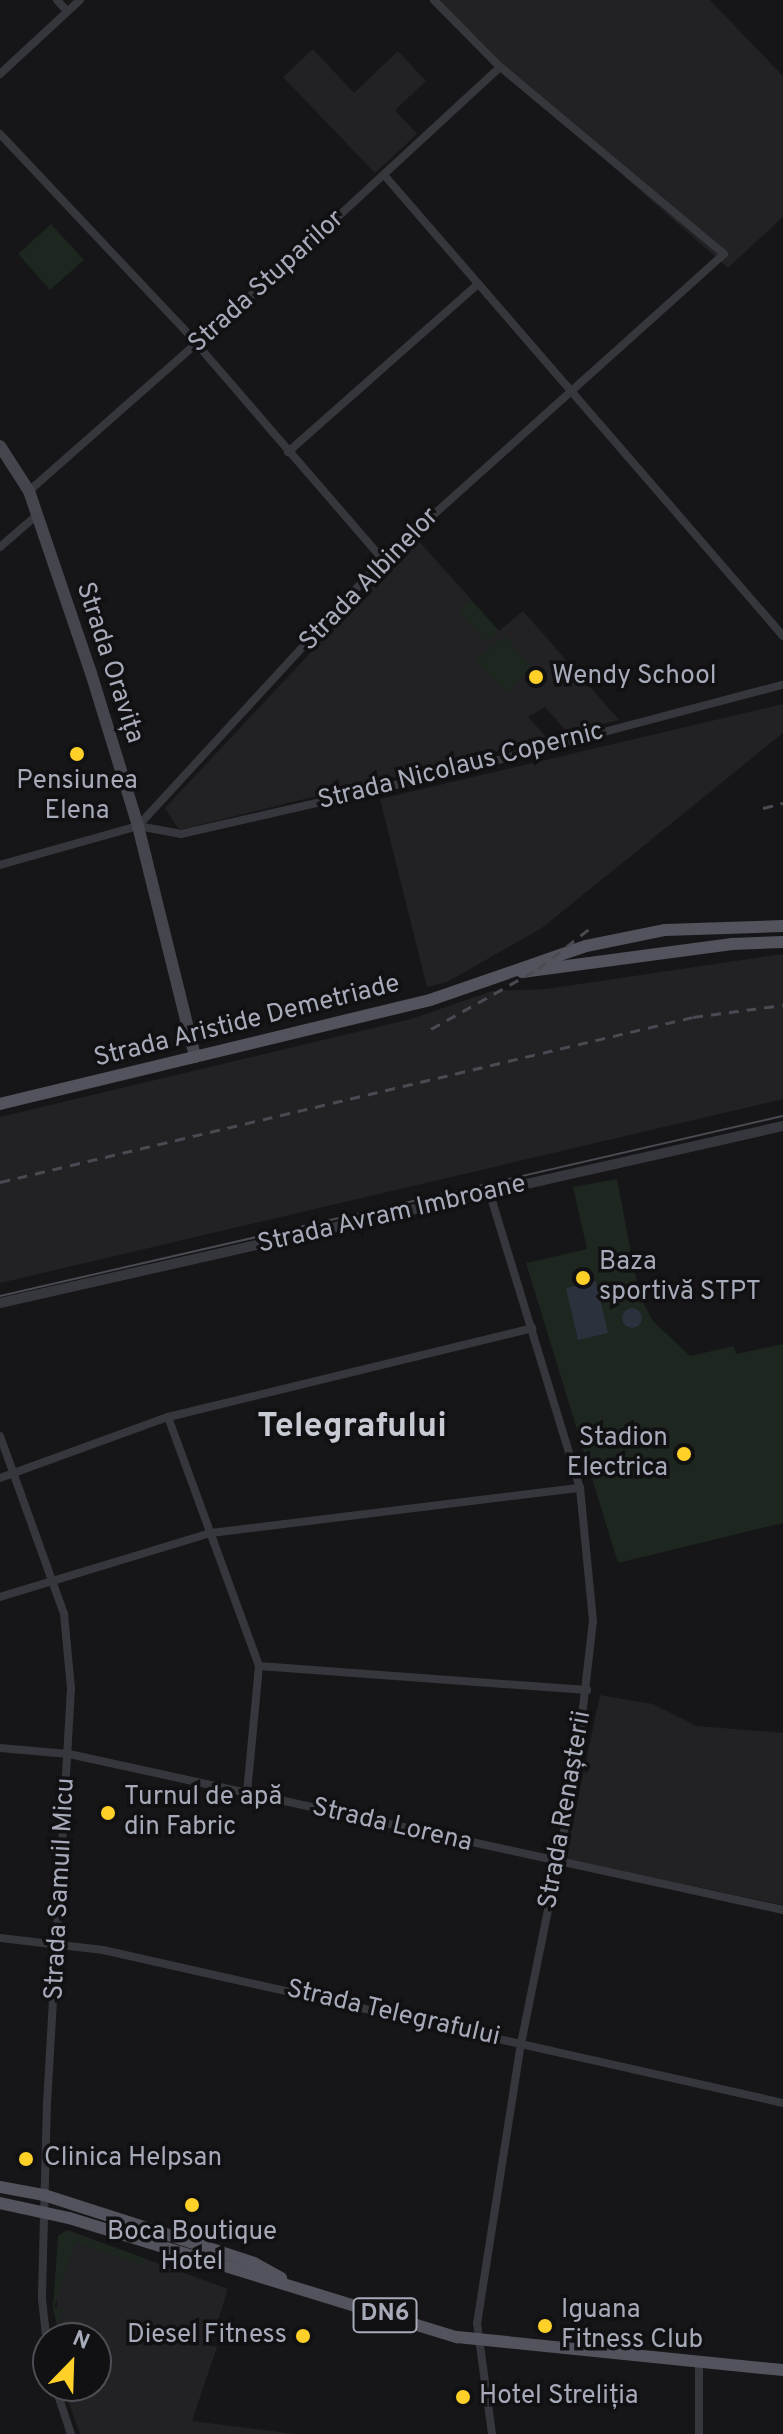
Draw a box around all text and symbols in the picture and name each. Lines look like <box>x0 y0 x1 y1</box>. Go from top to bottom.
street label: Strada Stuparilor <box>183 204 351 360</box>
street label: Strada Albinelor <box>293 501 447 659</box>
street label: Strada Oravița <box>68 578 150 748</box>
place label: Wendy School <box>552 661 716 693</box>
marker: Wendy School <box>527 668 545 686</box>
street label: Strada Nicolaus Copernic <box>315 716 607 818</box>
marker: Pensiunea Elena <box>68 745 86 763</box>
place label: Pensiunea Elena <box>16 766 138 828</box>
street label: Strada Aristide Demetriade <box>90 969 404 1075</box>
street label: Strada Avram Imbroane <box>255 1169 529 1261</box>
place label: Baza sportivă STPT <box>599 1247 761 1308</box>
marker: Baza sportivă STPT <box>574 1269 592 1287</box>
district label: Telegrafului <box>257 1408 447 1448</box>
place label: Stadion Electrica <box>567 1423 668 1484</box>
marker: Stadion Electrica <box>675 1445 693 1463</box>
street label: Strada Renașterii <box>533 1709 599 1911</box>
street label: Strada Samuil Micu <box>40 1777 82 2001</box>
place label: Turnul de apă din Fabric <box>124 1782 282 1844</box>
street label: Strada Lorena <box>309 1792 475 1860</box>
marker: Turnul de apă din Fabric <box>99 1804 117 1822</box>
street label: Strada Telegrafului <box>283 1974 503 2054</box>
place label: Clinica Helpsan <box>44 2143 222 2175</box>
marker: Clinica Helpsan <box>15 2148 37 2170</box>
marker: Boca Boutique Hotel <box>183 2196 201 2214</box>
place label: Boca Boutique Hotel <box>107 2217 277 2278</box>
road number: DN6 <box>351 2295 419 2335</box>
place label: Iguana Fitness Club <box>561 2295 703 2356</box>
marker: Iguana Fitness Club <box>536 2317 554 2335</box>
place label: Diesel Fitness <box>127 2320 287 2352</box>
north arrow <box>32 2322 112 2402</box>
text: N <box>68 2326 93 2357</box>
marker: Diesel Fitness <box>294 2327 312 2345</box>
place label: Hotel Streliția <box>479 2381 639 2413</box>
marker: Hotel Streliția <box>454 2388 472 2406</box>

